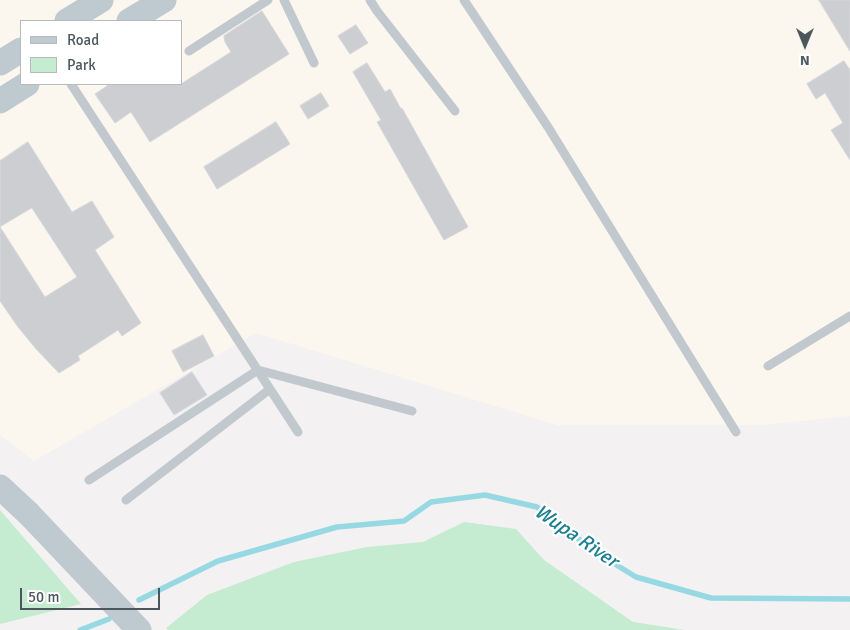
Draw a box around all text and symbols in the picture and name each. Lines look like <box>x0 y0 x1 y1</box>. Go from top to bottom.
legend <box>20 20 182 85</box>
north arrow <box>780 20 830 70</box>
text: Road <box>67 31 99 49</box>
text: N <box>800 52 810 69</box>
text: Park <box>67 56 96 74</box>
water label: Wupa River <box>530 500 622 574</box>
scale bar <box>22 578 162 610</box>
text: 50 m <box>28 588 59 606</box>

